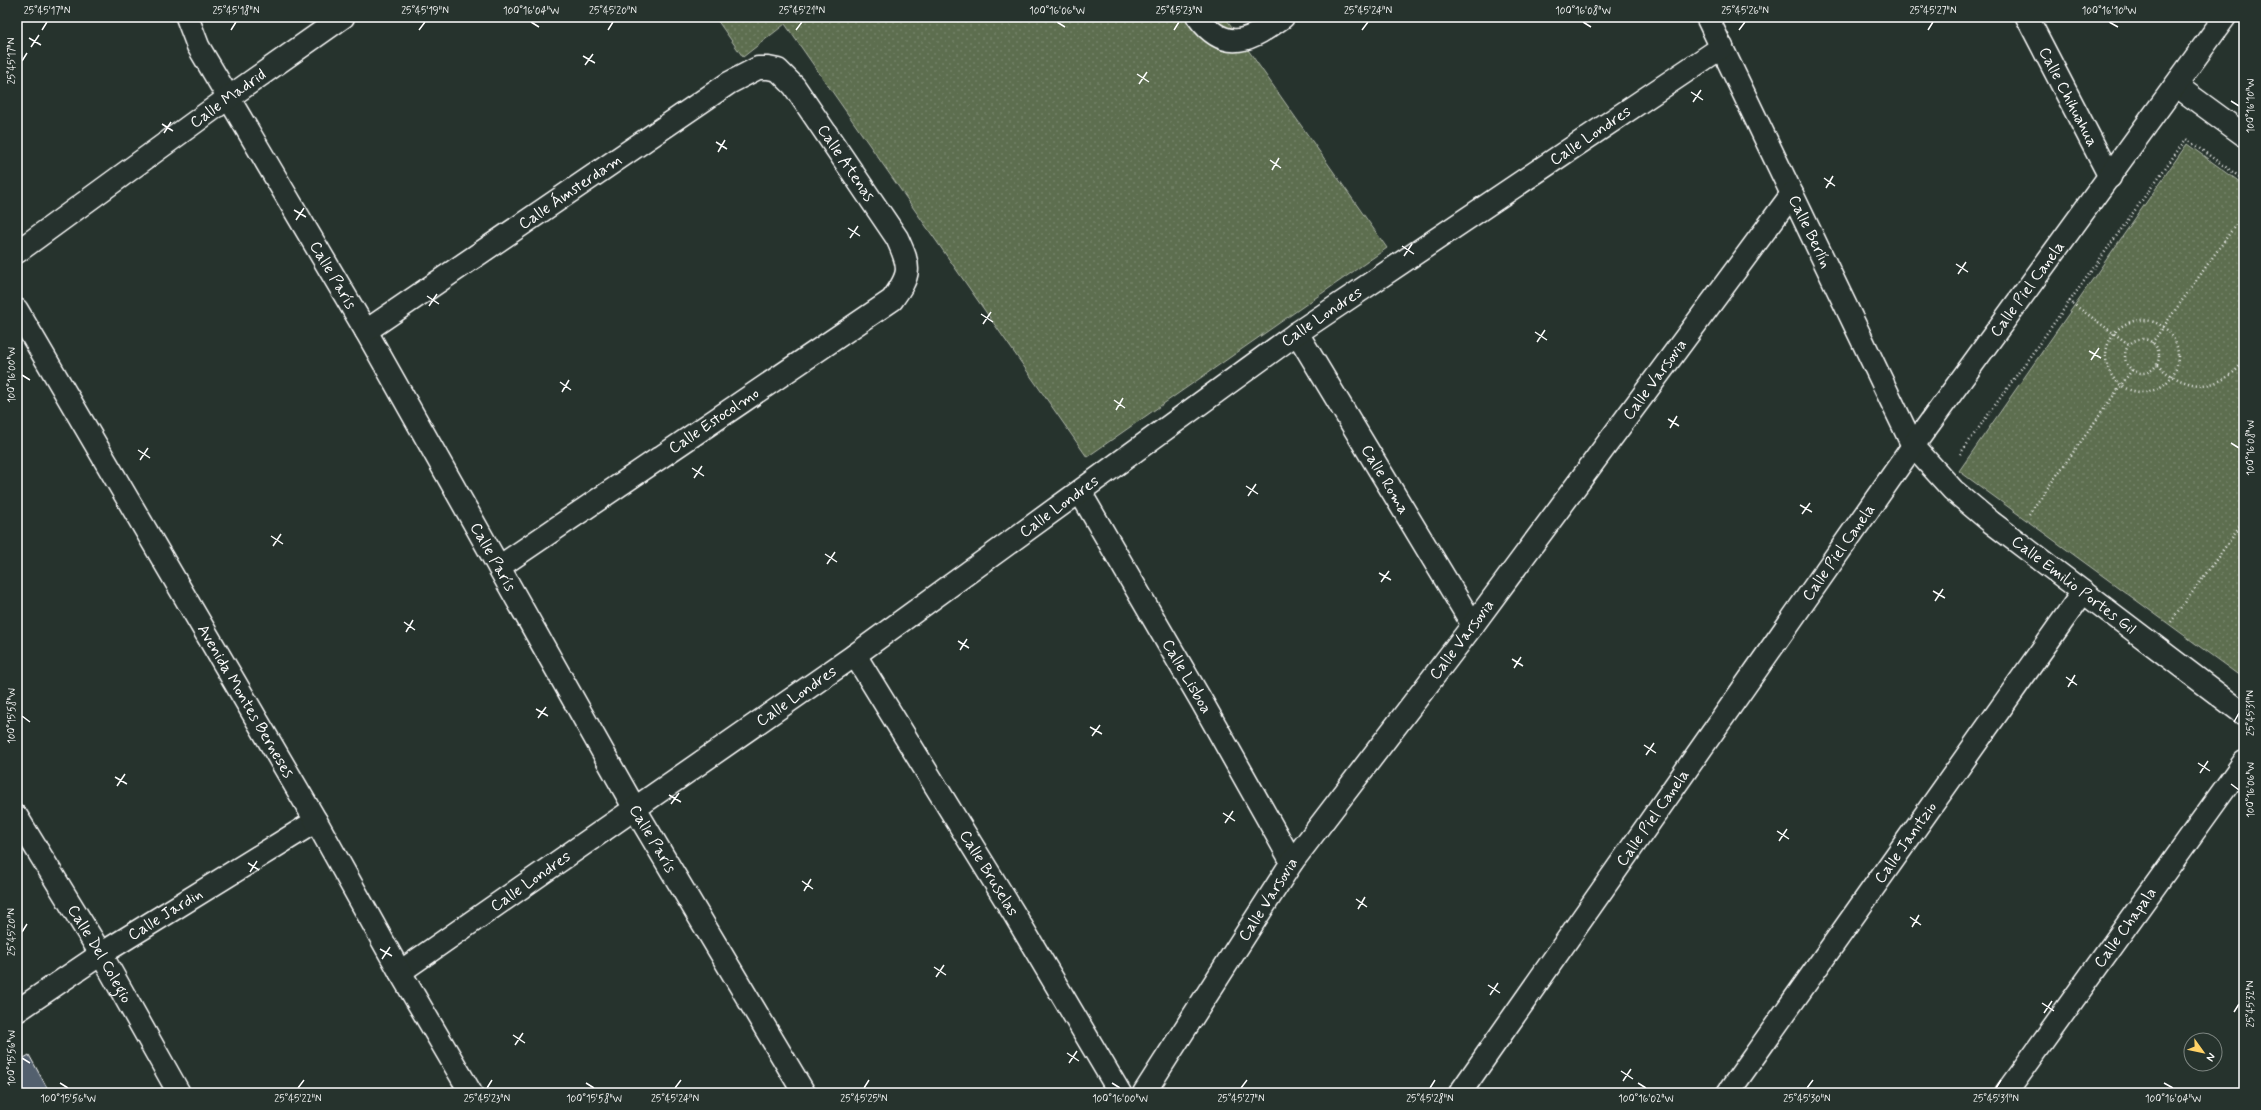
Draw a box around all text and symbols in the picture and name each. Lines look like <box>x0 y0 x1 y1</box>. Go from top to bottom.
text: 25°45'17"N <box>24 4 71 18</box>
text: 25°45'18"N <box>212 4 260 18</box>
text: 25°45'19"N <box>401 4 449 18</box>
text: 100°16'04"W <box>503 4 559 18</box>
text: 25°45'20"N <box>589 4 637 18</box>
text: 25°45'21"N <box>779 4 826 18</box>
text: 100°16'06"W <box>1029 4 1085 18</box>
text: 25°45'23"N <box>1156 4 1202 18</box>
text: 25°45'24"N <box>1344 4 1392 18</box>
text: 100°16'08"W <box>1555 4 1611 18</box>
text: 25°45'26"N <box>1721 4 1769 18</box>
text: 25°45'27"N <box>1909 4 1957 18</box>
text: 100°16'10"W <box>2082 4 2136 18</box>
text: 25°45'17"N <box>5 37 19 84</box>
street label: Calle Chihuahua <box>2034 43 2103 150</box>
street label: Calle Madrid <box>186 64 270 133</box>
text: 100°16'10"W <box>2244 79 2258 133</box>
street label: Calle Londres <box>1546 101 1635 170</box>
street label: Calle Atenas <box>813 120 880 206</box>
street label: Calle Ámsterdam <box>514 149 626 234</box>
street label: Calle Berlín <box>1784 191 1837 272</box>
street label: Calle París <box>305 237 361 313</box>
street label: Calle Piel Canela <box>1985 237 2069 341</box>
street label: Calle Londres <box>1277 282 1366 352</box>
street label: Calle Varsovia <box>1618 335 1692 424</box>
text: 100°16'00"W <box>5 347 19 403</box>
street label: Calle Estocolmo <box>665 383 763 459</box>
text: 100°16'08"W <box>2244 420 2258 476</box>
street label: Calle Roma <box>1356 441 1414 518</box>
street label: Calle Londres <box>1015 470 1103 542</box>
street label: Calle Piel Canela <box>1797 500 1880 605</box>
street label: Calle París <box>465 519 521 595</box>
street label: Calle Emilio Portes Gil <box>2007 531 2140 639</box>
street label: Calle Varsovia <box>1424 595 1499 684</box>
street label: Avenida Montes Berneses <box>193 620 299 782</box>
street label: Calle Lisboa <box>1157 635 1217 717</box>
street label: Calle Londres <box>752 661 841 731</box>
text: 100°15'58"W <box>5 688 19 744</box>
text: 25°45'31"N <box>2244 690 2258 736</box>
text: 100°16'06"W <box>2244 762 2258 818</box>
street label: Calle Piel Canela <box>1611 765 1694 870</box>
street label: Calle Janitzio <box>1869 797 1942 888</box>
street label: Calle París <box>624 801 681 877</box>
street label: Calle Bruselas <box>955 826 1024 920</box>
street label: Calle Londres <box>486 846 575 916</box>
street label: Calle Varsovia <box>1233 853 1303 945</box>
street label: Calle Jardin <box>124 883 206 945</box>
street label: Calle Chapala <box>2089 883 2161 972</box>
street label: Calle Del Colegio <box>63 901 137 1007</box>
text: 25°45'20"N <box>5 908 19 956</box>
text: 25°45'32"N <box>2244 980 2258 1027</box>
text: 100°15'56"W <box>5 1030 19 1086</box>
north arrow <box>2183 1032 2223 1072</box>
text: N <box>2203 1050 2218 1064</box>
text: 100°15'56"W <box>40 1092 96 1106</box>
text: 25°45'22"N <box>274 1092 322 1106</box>
text: 25°45'23"N <box>464 1092 510 1106</box>
text: 100°15'58"W <box>566 1092 622 1106</box>
text: 25°45'24"N <box>651 1092 699 1106</box>
text: 25°45'25"N <box>840 1092 888 1106</box>
text: 100°16'00"W <box>1092 1092 1148 1106</box>
text: 25°45'27"N <box>1217 1092 1265 1106</box>
text: 25°45'28"N <box>1406 1092 1454 1106</box>
text: 100°16'02"W <box>1618 1092 1674 1106</box>
text: 25°45'30"N <box>1783 1092 1831 1106</box>
text: 25°45'31"N <box>1973 1092 2019 1106</box>
text: 100°16'04"W <box>2145 1092 2201 1106</box>

